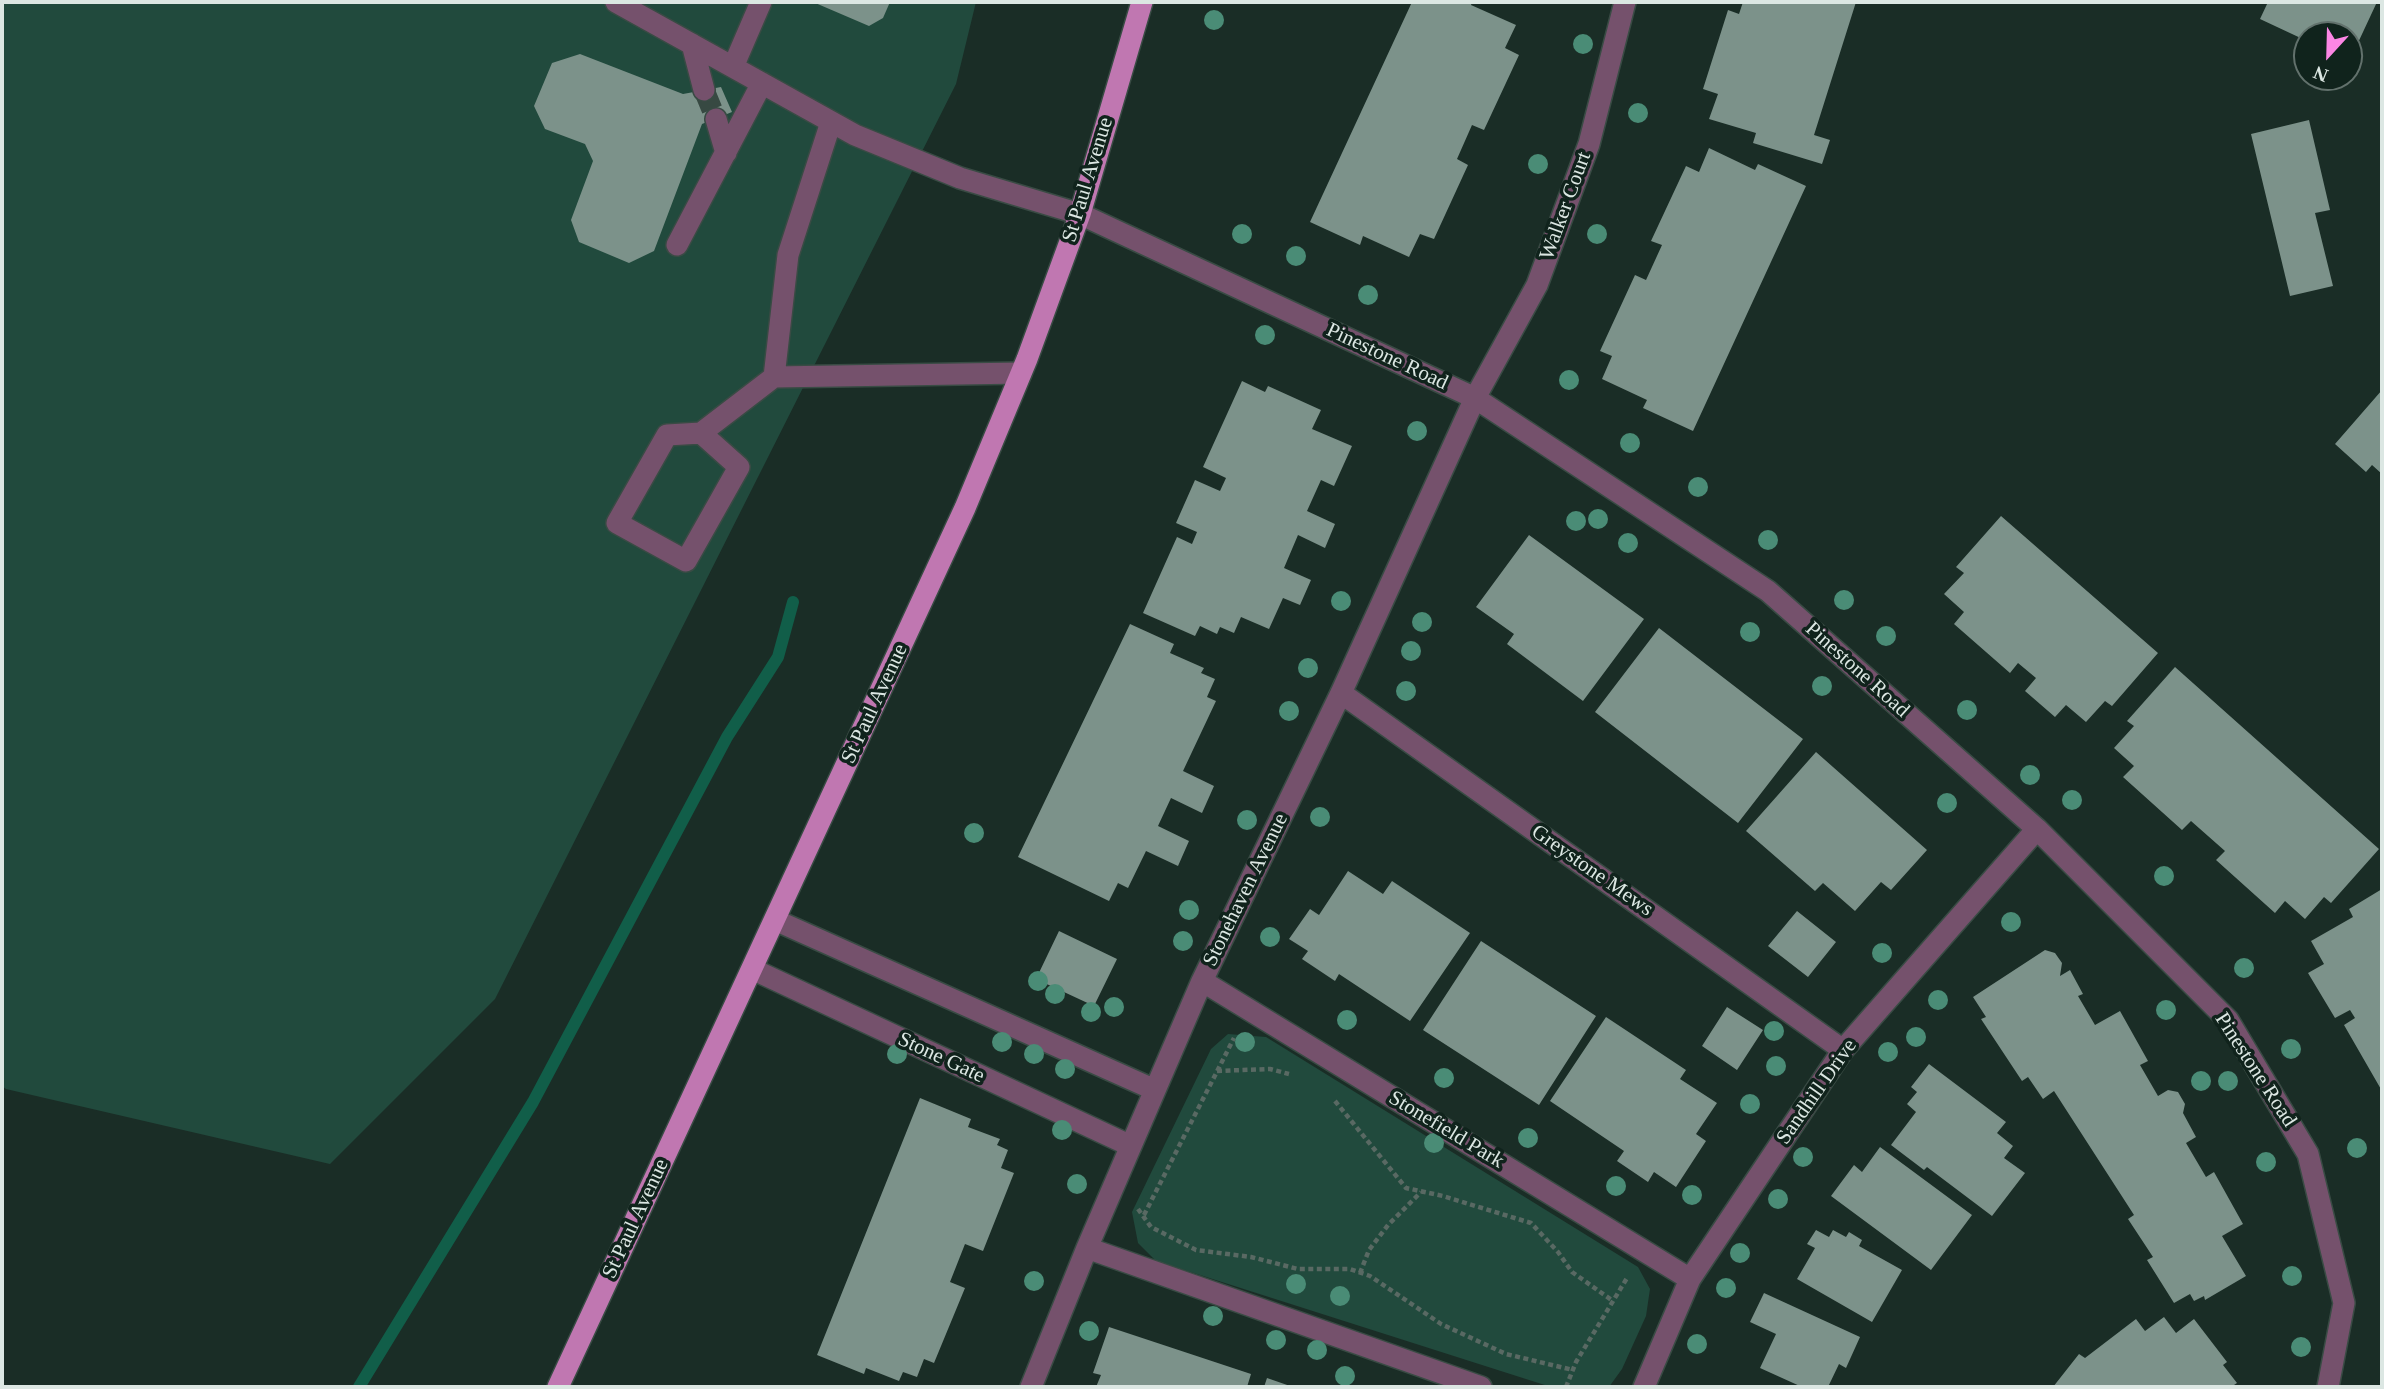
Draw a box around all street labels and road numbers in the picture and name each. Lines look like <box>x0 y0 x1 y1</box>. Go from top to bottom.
street label: St Paul Avenue <box>1057 115 1119 245</box>
street label: Walker Court <box>1535 149 1597 263</box>
street label: Pinestone Road <box>1322 318 1452 396</box>
street label: Pinestone Road <box>1800 617 1914 723</box>
street label: St Paul Avenue <box>836 640 914 768</box>
street label: Stonehaven Avenue <box>1198 809 1294 971</box>
street label: Greystone Mews <box>1526 820 1658 922</box>
street label: Pinestone Road <box>2209 1008 2301 1132</box>
street label: Stone Gate <box>894 1027 988 1089</box>
street label: Sandhill Drive <box>1771 1034 1863 1150</box>
street label: Stonefield Park <box>1384 1086 1508 1174</box>
street label: St Paul Avenue <box>597 1155 675 1283</box>

